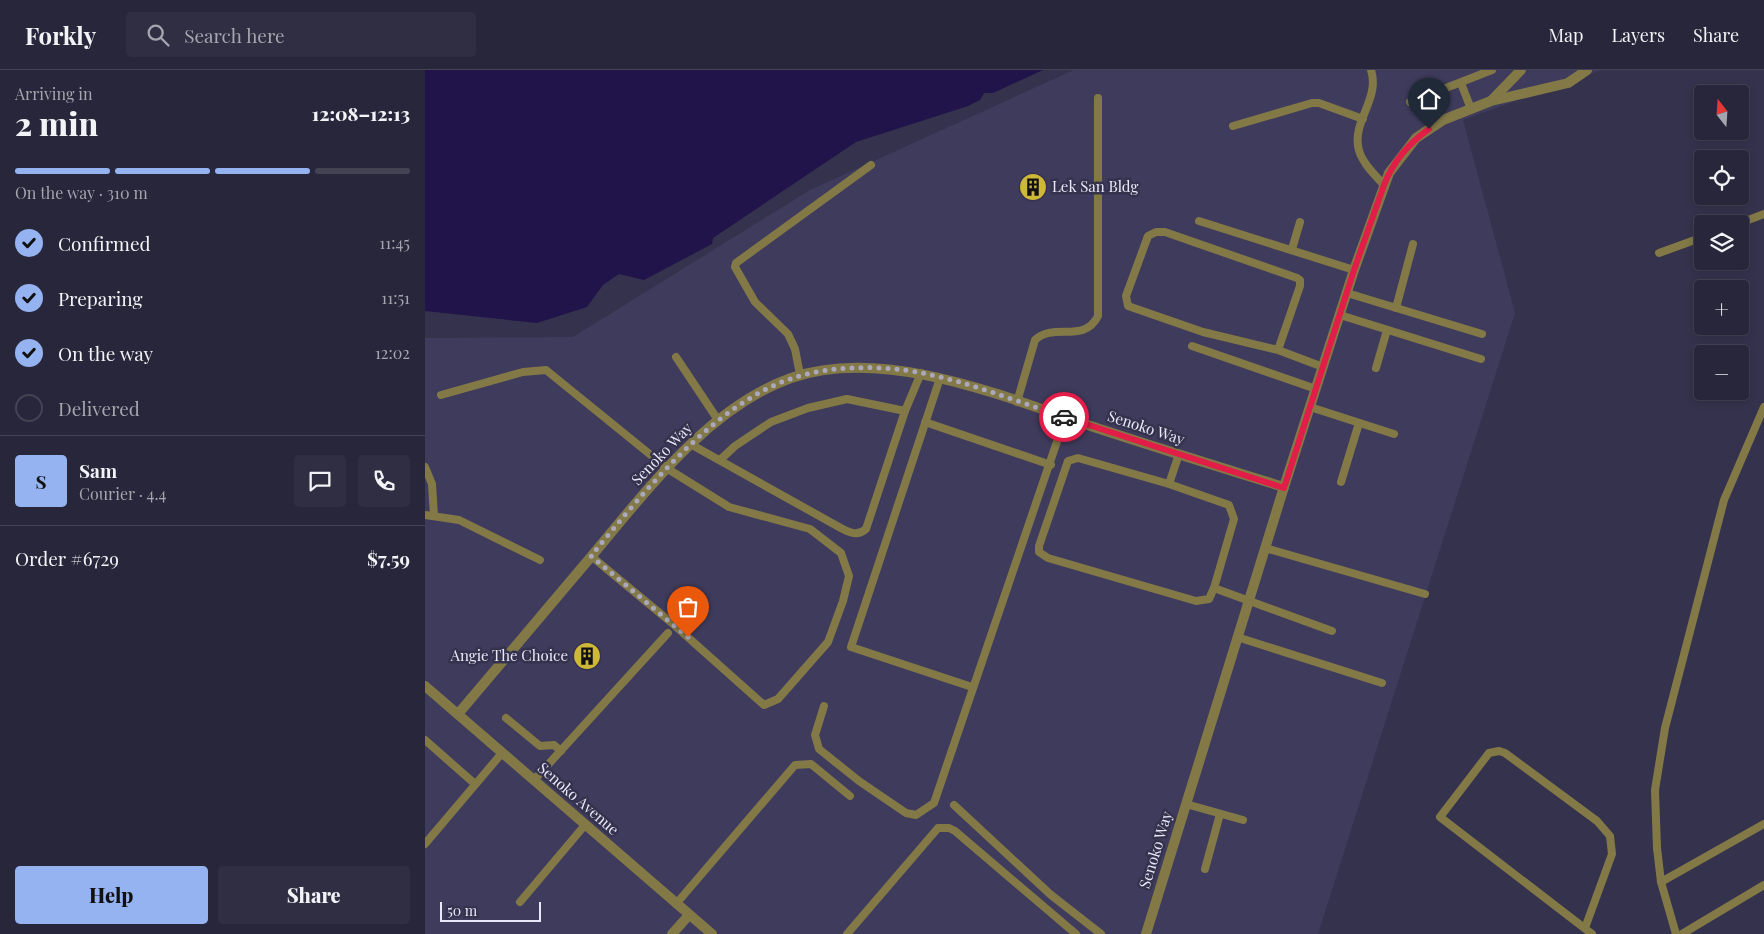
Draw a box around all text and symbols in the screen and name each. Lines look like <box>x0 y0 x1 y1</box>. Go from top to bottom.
search box <box>126 12 476 57</box>
text: Forkly <box>25 19 96 51</box>
icon: search <box>144 21 172 49</box>
text: Search here <box>184 22 285 48</box>
text: Map <box>1548 23 1583 47</box>
text: Layers <box>1611 23 1665 47</box>
text: Share <box>1693 23 1739 47</box>
pin <box>1408 78 1450 129</box>
text: Arriving in <box>15 83 93 104</box>
icon: home <box>1415 85 1443 113</box>
north arrow <box>1694 85 1749 140</box>
map controls <box>1694 85 1749 400</box>
text: 12:08–12:13 <box>312 100 410 126</box>
text: 2 min <box>15 101 98 144</box>
button: locate <box>1694 150 1749 205</box>
building icon: Lek San Bldg <box>1018 172 1048 202</box>
place label: Lek San Bldg <box>1052 176 1139 196</box>
text: On the way · 310 m <box>15 182 148 203</box>
button: layers <box>1694 215 1749 270</box>
icon: check <box>15 229 43 257</box>
text: Confirmed <box>58 230 151 256</box>
text: 11:45 <box>379 232 410 253</box>
button: + <box>1694 280 1749 335</box>
icon: check <box>15 284 43 312</box>
text: Preparing <box>58 285 143 311</box>
text: 11:51 <box>381 287 410 308</box>
icon: check <box>15 339 43 367</box>
text: On the way <box>58 340 153 366</box>
text: 12:02 <box>375 342 410 363</box>
button: − <box>1694 345 1749 400</box>
courier <box>1039 392 1089 442</box>
text: Delivered <box>58 395 140 421</box>
icon: car <box>1050 403 1078 431</box>
street label: Senoko Way <box>1105 405 1188 449</box>
street label: Senoko Way <box>626 417 696 489</box>
button: chat <box>294 455 346 507</box>
button: phone <box>358 455 410 507</box>
text: Sam <box>79 457 117 483</box>
text: S <box>35 468 47 494</box>
text: Courier · 4.4 <box>79 483 166 504</box>
text: Order #6729 <box>15 545 119 571</box>
text: $7.59 <box>367 545 410 571</box>
pin <box>667 586 709 637</box>
icon: bag <box>674 593 702 621</box>
building icon: Angie The Choice <box>572 641 602 671</box>
place label: Angie The Choice <box>449 645 568 665</box>
street label: Senoko Avenue <box>534 757 624 839</box>
street label: Senoko Way <box>1134 808 1176 891</box>
button: Help <box>15 866 208 924</box>
button: Share <box>218 866 410 924</box>
scale bar <box>440 899 541 922</box>
text: 50 m <box>447 901 477 920</box>

